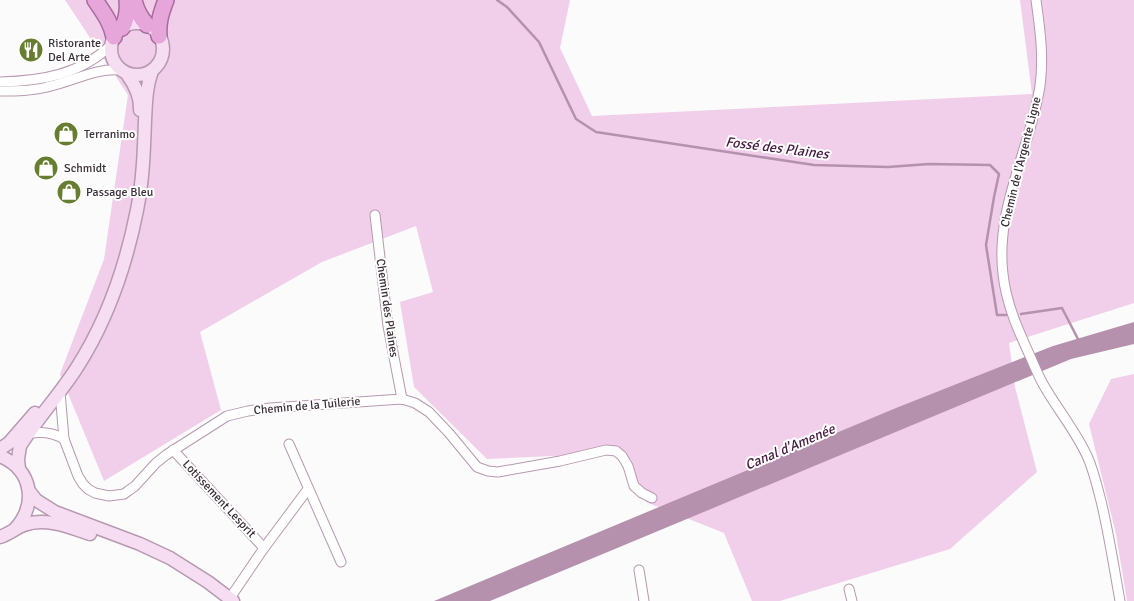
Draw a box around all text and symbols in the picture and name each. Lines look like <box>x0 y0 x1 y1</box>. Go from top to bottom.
place label: Ristorante Del Arte <box>48 36 101 65</box>
restaurant icon: Ristorante Del Arte <box>18 37 44 63</box>
street label: Chemin de l'Argente Ligne <box>998 95 1044 229</box>
shop icon: Terranimo <box>53 121 79 147</box>
place label: Terranimo <box>84 127 135 142</box>
water label: Fossé des Plaines <box>724 133 831 163</box>
shop icon: Schmidt <box>33 155 59 181</box>
place label: Schmidt <box>64 161 106 176</box>
shop icon: Passage Bleu <box>56 179 82 205</box>
place label: Passage Bleu <box>86 185 153 200</box>
street label: Chemin des Plaines <box>373 258 401 358</box>
street label: Chemin de la Tuilerie <box>253 394 361 418</box>
water label: Canal d'Amenée <box>742 420 838 474</box>
street label: Lotissement Lesprit <box>179 457 259 541</box>

